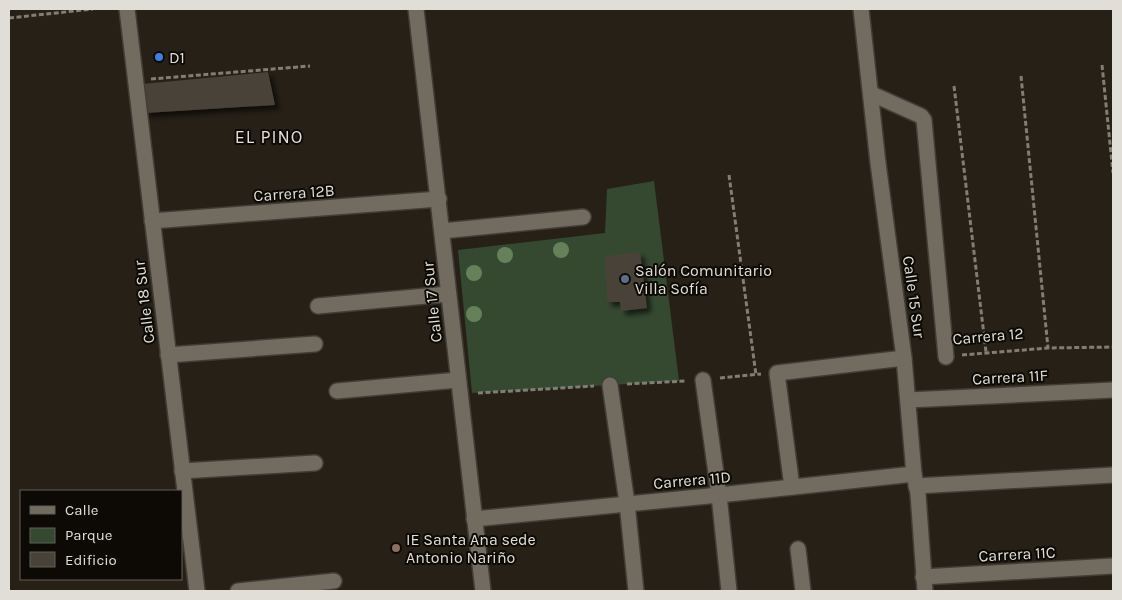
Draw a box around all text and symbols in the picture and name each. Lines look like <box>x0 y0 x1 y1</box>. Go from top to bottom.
place label: D1 <box>169 48 185 67</box>
marker: D1 <box>153 51 165 63</box>
district label: EL PINO <box>235 126 303 148</box>
street label: Carrera 12B <box>253 181 335 205</box>
street label: Calle 15 Sur <box>899 255 929 340</box>
street label: Calle 18 Sur <box>129 259 159 345</box>
street label: Calle 17 Sur <box>418 260 446 343</box>
place label: Salón Comunitario Villa Sofía <box>635 261 772 298</box>
marker: Salón Comunitario Villa Sofía <box>619 273 631 285</box>
street label: Carrera 12 <box>952 323 1024 349</box>
street label: Carrera 11F <box>972 366 1048 388</box>
street label: Carrera 11D <box>652 467 732 493</box>
legend <box>20 490 182 580</box>
text: Calle <box>65 501 99 519</box>
text: Parque <box>65 526 113 544</box>
place label: IE Santa Ana sede Antonio Nariño <box>406 530 536 567</box>
marker: IE Santa Ana sede Antonio Nariño <box>390 542 402 554</box>
street label: Carrera 11C <box>978 542 1056 566</box>
text: Edificio <box>65 551 117 569</box>

